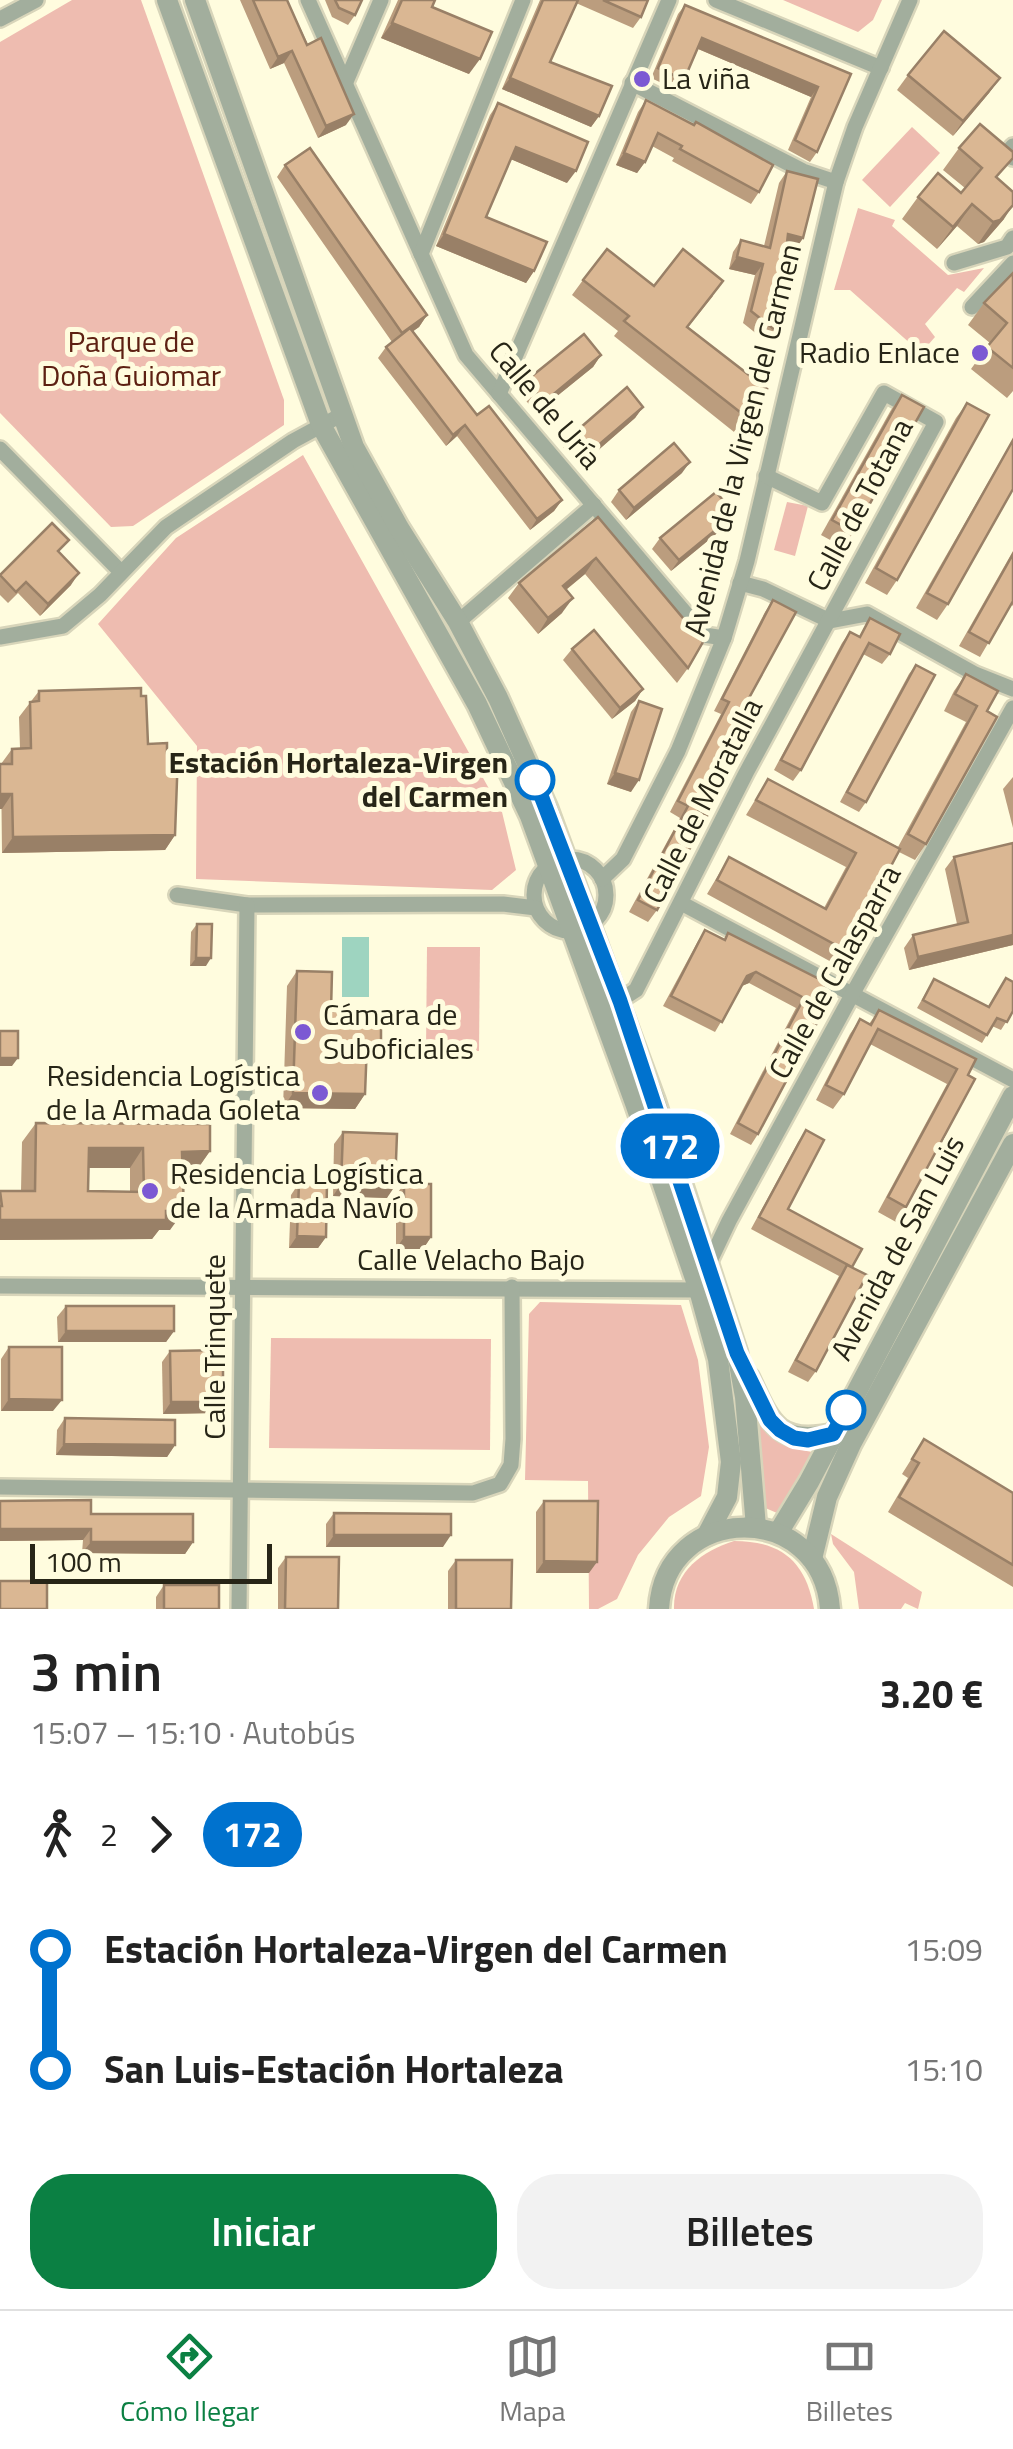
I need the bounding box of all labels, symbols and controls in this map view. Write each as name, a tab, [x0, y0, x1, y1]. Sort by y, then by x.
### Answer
place label: La viña	[662, 55, 750, 101]
marker: La viña	[631, 68, 653, 90]
street label: Avenida de la Virgen del Carmen	[671, 239, 813, 641]
park label: Parque de Doña Guiomar	[41, 318, 221, 398]
place label: Radio Enlace	[799, 329, 960, 375]
street label: Calle de Uría	[478, 330, 613, 479]
marker: Radio Enlace	[969, 342, 991, 364]
street label: Calle de Totana	[794, 410, 924, 599]
street label: Calle de Moratalla	[630, 690, 774, 911]
place label: Estación Hortaleza-Virgen del Carmen	[168, 739, 508, 819]
marker: Estación Hortaleza-Virgen del Carmen	[516, 761, 554, 799]
street label: Calle de Calasparra	[756, 856, 912, 1087]
place label: Cámara de Suboficiales	[323, 991, 474, 1071]
marker: Cámara de Suboficiales	[292, 1021, 314, 1043]
place label: Residencia Logística de la Armada Goleta	[46, 1052, 300, 1132]
marker: Residencia Logística de la Armada Goleta	[309, 1082, 331, 1104]
line badge: 172	[612, 1114, 728, 1178]
text: 172	[641, 1119, 699, 1173]
street label: Avenida de San Luis	[818, 1127, 976, 1368]
place label: Residencia Logística de la Armada Navío	[170, 1150, 424, 1230]
marker: Residencia Logística de la Armada Navío	[139, 1180, 161, 1202]
street label: Calle Velacho Bajo	[357, 1236, 585, 1282]
street label: Calle Trinquete	[191, 1254, 237, 1440]
unlabelled marker	[827, 1391, 865, 1429]
scale bar	[30, 1539, 272, 1584]
text: 100 m	[45, 1540, 122, 1583]
text: 3 min	[30, 1629, 162, 1712]
text: 3.20 €	[880, 1665, 983, 1723]
text: 15:07 – 15:10 · Autobús	[30, 1708, 355, 1756]
icon: walk	[30, 1807, 85, 1862]
icon: forward	[133, 1807, 188, 1862]
text: 172	[223, 1807, 282, 1861]
text: 2	[100, 1810, 118, 1858]
text: Estación Hortaleza-Virgen del Carmen	[104, 1920, 728, 1978]
text: 15:09	[904, 1925, 983, 1973]
text: San Luis-Estación Hortaleza	[104, 2040, 564, 2098]
text: 15:10	[904, 2045, 983, 2093]
button: Iniciar	[30, 2174, 497, 2289]
button: Billetes	[517, 2174, 983, 2289]
tab: Cómo llegar	[120, 2329, 259, 2432]
tab: Mapa	[499, 2329, 566, 2432]
tab: Billetes	[806, 2329, 893, 2432]

